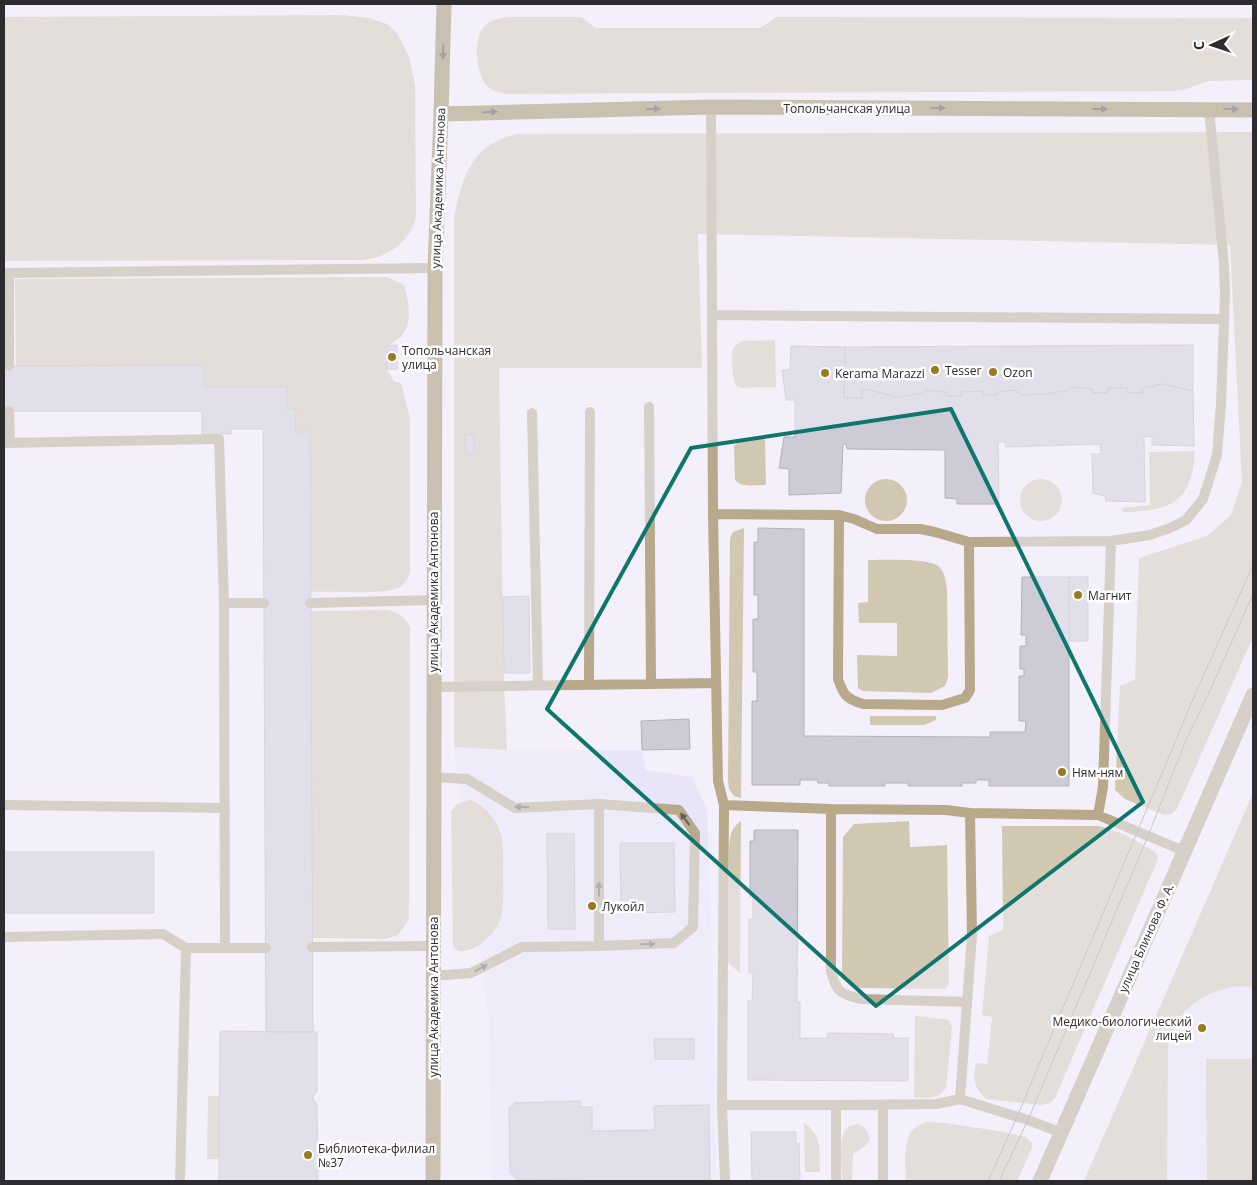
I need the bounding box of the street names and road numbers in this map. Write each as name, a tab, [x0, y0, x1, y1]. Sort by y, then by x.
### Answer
street label: Топольчанская улица	[783, 100, 911, 117]
street label: улица Академика Антонова	[427, 107, 449, 269]
street label: улица Академика Антонова	[425, 512, 442, 672]
street label: улица Блинова Ф. А.	[1114, 881, 1178, 995]
street label: улица Академика Антонова	[425, 917, 442, 1077]

